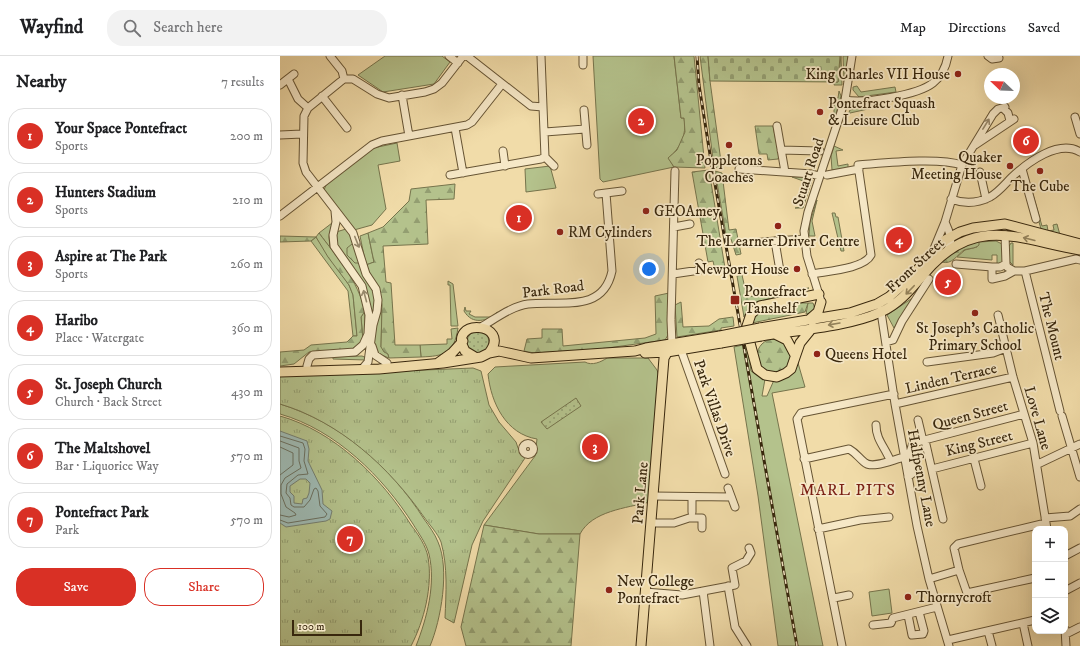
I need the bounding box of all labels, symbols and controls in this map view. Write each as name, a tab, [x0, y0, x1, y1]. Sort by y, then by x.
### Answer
search box	[107, 10, 387, 46]
text: Wayfind	[20, 16, 83, 39]
icon: search	[121, 17, 143, 39]
text: Search here	[153, 18, 223, 37]
text: Map	[900, 19, 926, 37]
text: Directions	[948, 19, 1006, 37]
text: Saved	[1028, 19, 1060, 37]
place label: King Charles VII House	[805, 65, 950, 84]
north arrow	[984, 68, 1020, 104]
marker: King Charles VII House	[953, 69, 963, 79]
text: Nearby	[16, 71, 66, 93]
text: 7 results	[221, 74, 264, 90]
place label: Pontefract Squash & Leisure Club	[828, 94, 936, 130]
pin: 2	[628, 106, 654, 136]
marker: Pontefract Squash & Leisure Club	[815, 107, 825, 117]
one-way arrow	[983, 118, 991, 130]
text: Your Space Pontefract	[55, 119, 187, 138]
pin: 6	[1013, 126, 1039, 156]
text: 1	[28, 128, 32, 144]
text: 200 m	[230, 128, 263, 144]
street label: Stuart Road	[788, 135, 829, 209]
text: Sports	[55, 138, 88, 154]
marker: Poppletons Coaches	[724, 140, 734, 150]
place label: Quaker Meeting House	[911, 148, 1002, 184]
place label: Poppletons Coaches	[696, 151, 762, 187]
marker: Quaker Meeting House	[1005, 161, 1015, 171]
marker: The Cube	[1035, 166, 1045, 176]
place label: The Cube	[1010, 177, 1070, 196]
text: Hunters Stadium	[55, 183, 156, 202]
text: 2	[27, 192, 33, 208]
text: 210 m	[232, 192, 263, 208]
text: Sports	[55, 202, 88, 218]
place label: GEOAmey	[654, 202, 721, 221]
pin: 1	[506, 203, 532, 233]
marker: GEOAmey	[641, 206, 651, 216]
marker: The Learner Driver Centre	[773, 221, 783, 231]
place label: RM Cylinders	[568, 223, 652, 242]
pin: 4	[886, 225, 912, 255]
marker: RM Cylinders	[555, 227, 565, 237]
place label: The Learner Driver Centre	[696, 232, 860, 251]
street label: Front Street	[882, 234, 949, 297]
one-way arrow	[1023, 235, 1036, 242]
one-way arrow	[354, 236, 362, 248]
text: Aspire at The Park	[55, 247, 167, 266]
text: 3	[28, 256, 32, 272]
text: 260 m	[230, 256, 263, 272]
your location	[639, 259, 659, 279]
place label: Newport House	[695, 260, 789, 279]
marker: Newport House	[792, 264, 802, 274]
text: Sports	[55, 266, 88, 282]
pin: 5	[935, 267, 961, 297]
street label: Park Road	[521, 276, 586, 303]
place label: Pontefract Tanshelf	[744, 282, 807, 318]
one-way arrow	[905, 285, 915, 295]
one-way arrow	[360, 290, 368, 303]
street label: The Mount	[1034, 290, 1069, 362]
marker: Pontefract Tanshelf	[729, 294, 741, 306]
marker: St Joseph's Catholic Primary School	[970, 308, 980, 318]
text: Haribo	[55, 311, 98, 330]
place label: St Joseph's Catholic Primary School	[916, 319, 1035, 355]
text: 4	[26, 320, 34, 336]
text: 360 m	[232, 320, 263, 336]
one-way arrow	[828, 320, 841, 328]
text: Place · Watergate	[55, 330, 144, 346]
place label: Queens Hotel	[825, 345, 908, 364]
marker: Queens Hotel	[812, 349, 822, 359]
street label: Park Villas Drive	[689, 357, 740, 459]
street label: Linden Terrace	[903, 359, 999, 398]
text: St. Joseph Church	[55, 375, 162, 394]
text: 5	[27, 384, 33, 400]
text: 430 m	[231, 384, 263, 400]
street label: Love Lane	[1019, 384, 1056, 452]
text: Church · Back Street	[55, 394, 162, 410]
street label: Queen Street	[930, 396, 1010, 435]
street label: King Street	[944, 426, 1015, 461]
street label: Halfpenny Lane	[903, 428, 940, 529]
pin: 3	[582, 432, 608, 462]
text: The Maltshovel	[55, 439, 150, 458]
text: 6	[27, 448, 33, 464]
text: 570 m	[230, 448, 263, 464]
text: Bar · Liquorice Way	[55, 458, 159, 474]
street label: Park Lane	[628, 461, 653, 525]
district label: MARL PITS	[800, 480, 896, 500]
text: Pontefract Park	[55, 503, 149, 522]
text: 7	[27, 512, 33, 528]
text: 570 m	[230, 512, 263, 528]
text: Park	[55, 522, 79, 538]
pin: 7	[337, 524, 363, 554]
map controls	[1032, 526, 1068, 634]
button: +	[1032, 526, 1068, 562]
button: −	[1032, 562, 1068, 598]
button: Save	[16, 568, 136, 606]
button: Share	[144, 568, 264, 606]
place label: New College Pontefract	[617, 572, 694, 608]
marker: New College Pontefract	[604, 585, 614, 595]
place label: Thornycroft	[916, 588, 992, 607]
marker: Thornycroft	[903, 592, 913, 602]
button: layers	[1032, 598, 1068, 634]
scale bar	[292, 618, 362, 637]
text: 100 m	[298, 620, 324, 634]

